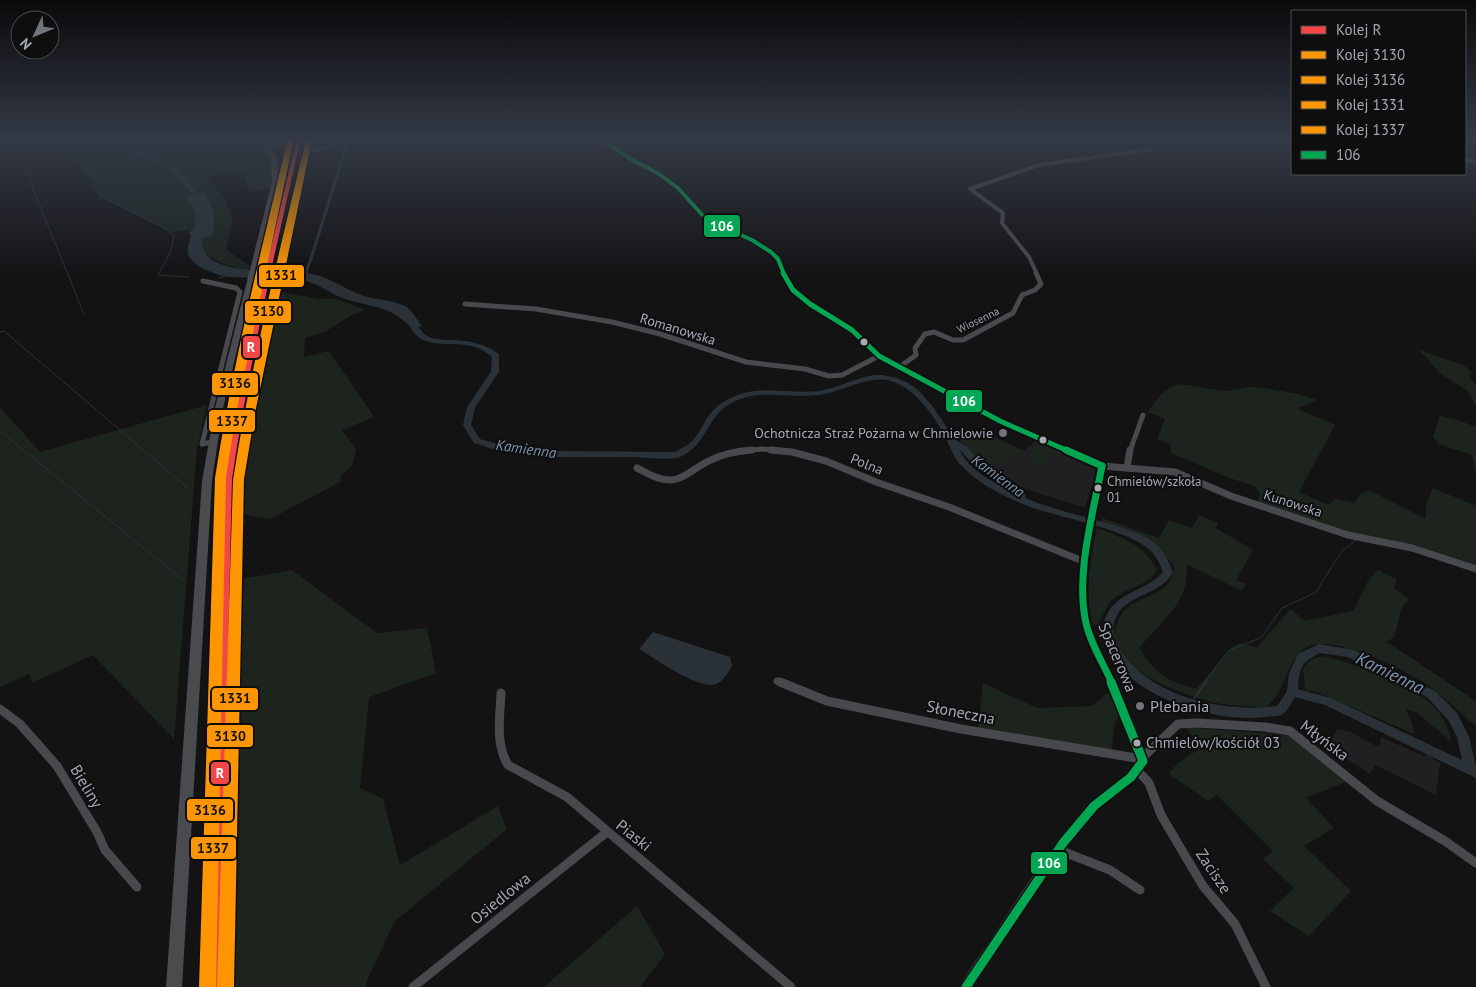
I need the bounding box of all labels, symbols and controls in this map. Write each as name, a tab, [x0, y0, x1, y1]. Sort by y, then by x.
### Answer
north arrow	[10, 10, 60, 60]
legend	[1291, 10, 1466, 175]
text: Kolej R	[1336, 20, 1381, 39]
text: N	[16, 34, 35, 54]
text: Kolej 3130	[1336, 45, 1405, 64]
text: Kolej 3136	[1336, 70, 1405, 89]
text: Kolej 1331	[1336, 95, 1405, 114]
text: Kolej 1337	[1336, 120, 1405, 139]
text: 106	[1336, 145, 1361, 164]
line badge: 106	[703, 214, 741, 238]
text: 106	[710, 217, 734, 235]
line badge: 1331	[258, 264, 305, 288]
text: 1331	[265, 266, 297, 284]
line badge: 3130	[244, 300, 292, 324]
text: 3130	[252, 302, 284, 320]
street label: Wiosenna	[954, 304, 1002, 336]
street label: Romanowska	[638, 309, 718, 349]
line badge: R	[242, 335, 261, 359]
unlabelled marker	[859, 337, 869, 347]
text: R	[247, 338, 256, 356]
line badge: 3136	[211, 372, 259, 396]
text: 3136	[219, 374, 251, 392]
line badge: 106	[945, 389, 983, 413]
text: 106	[952, 392, 976, 410]
line badge: 1337	[208, 409, 256, 433]
text: 1337	[216, 412, 248, 430]
place label: Ochotnicza Straż Pożarna w Chmielowie	[754, 424, 993, 442]
marker: Ochotnicza Straż Pożarna w Chmielowie	[997, 427, 1009, 439]
water label: Kamienna	[495, 435, 558, 462]
unlabelled marker	[1038, 435, 1048, 445]
street label: Polna	[848, 449, 886, 479]
water label: Kamienna	[968, 450, 1029, 502]
place label: Chmielów/szkoła 01	[1107, 473, 1202, 506]
marker: Chmielów/szkoła 01	[1093, 483, 1103, 493]
street label: Kunowska	[1261, 485, 1325, 521]
street label: Spacerowa	[1094, 619, 1142, 695]
water label: Kamienna	[1352, 646, 1428, 699]
line badge: 1331	[211, 687, 259, 711]
text: 1331	[219, 689, 251, 707]
street label: Słoneczna	[925, 696, 997, 728]
place label: Plebania	[1150, 696, 1209, 716]
marker: Plebania	[1134, 700, 1146, 712]
street label: Młyńska	[1297, 715, 1353, 765]
line badge: 3130	[206, 724, 254, 748]
text: 3130	[214, 727, 246, 745]
place label: Chmielów/kościół 03	[1146, 733, 1280, 752]
marker: Chmielów/kościół 03	[1132, 738, 1142, 748]
street label: Bieliny	[66, 761, 108, 812]
line badge: R	[210, 761, 230, 785]
text: R	[216, 764, 225, 782]
line badge: 3136	[186, 798, 234, 822]
text: 3136	[194, 801, 226, 819]
street label: Piaski	[612, 815, 656, 855]
line badge: 1337	[190, 836, 237, 860]
text: 1337	[197, 839, 229, 857]
street label: Zacisze	[1192, 845, 1236, 897]
line badge: 106	[1030, 851, 1068, 875]
text: 106	[1037, 854, 1061, 872]
street label: Osiedlowa	[466, 868, 534, 928]

